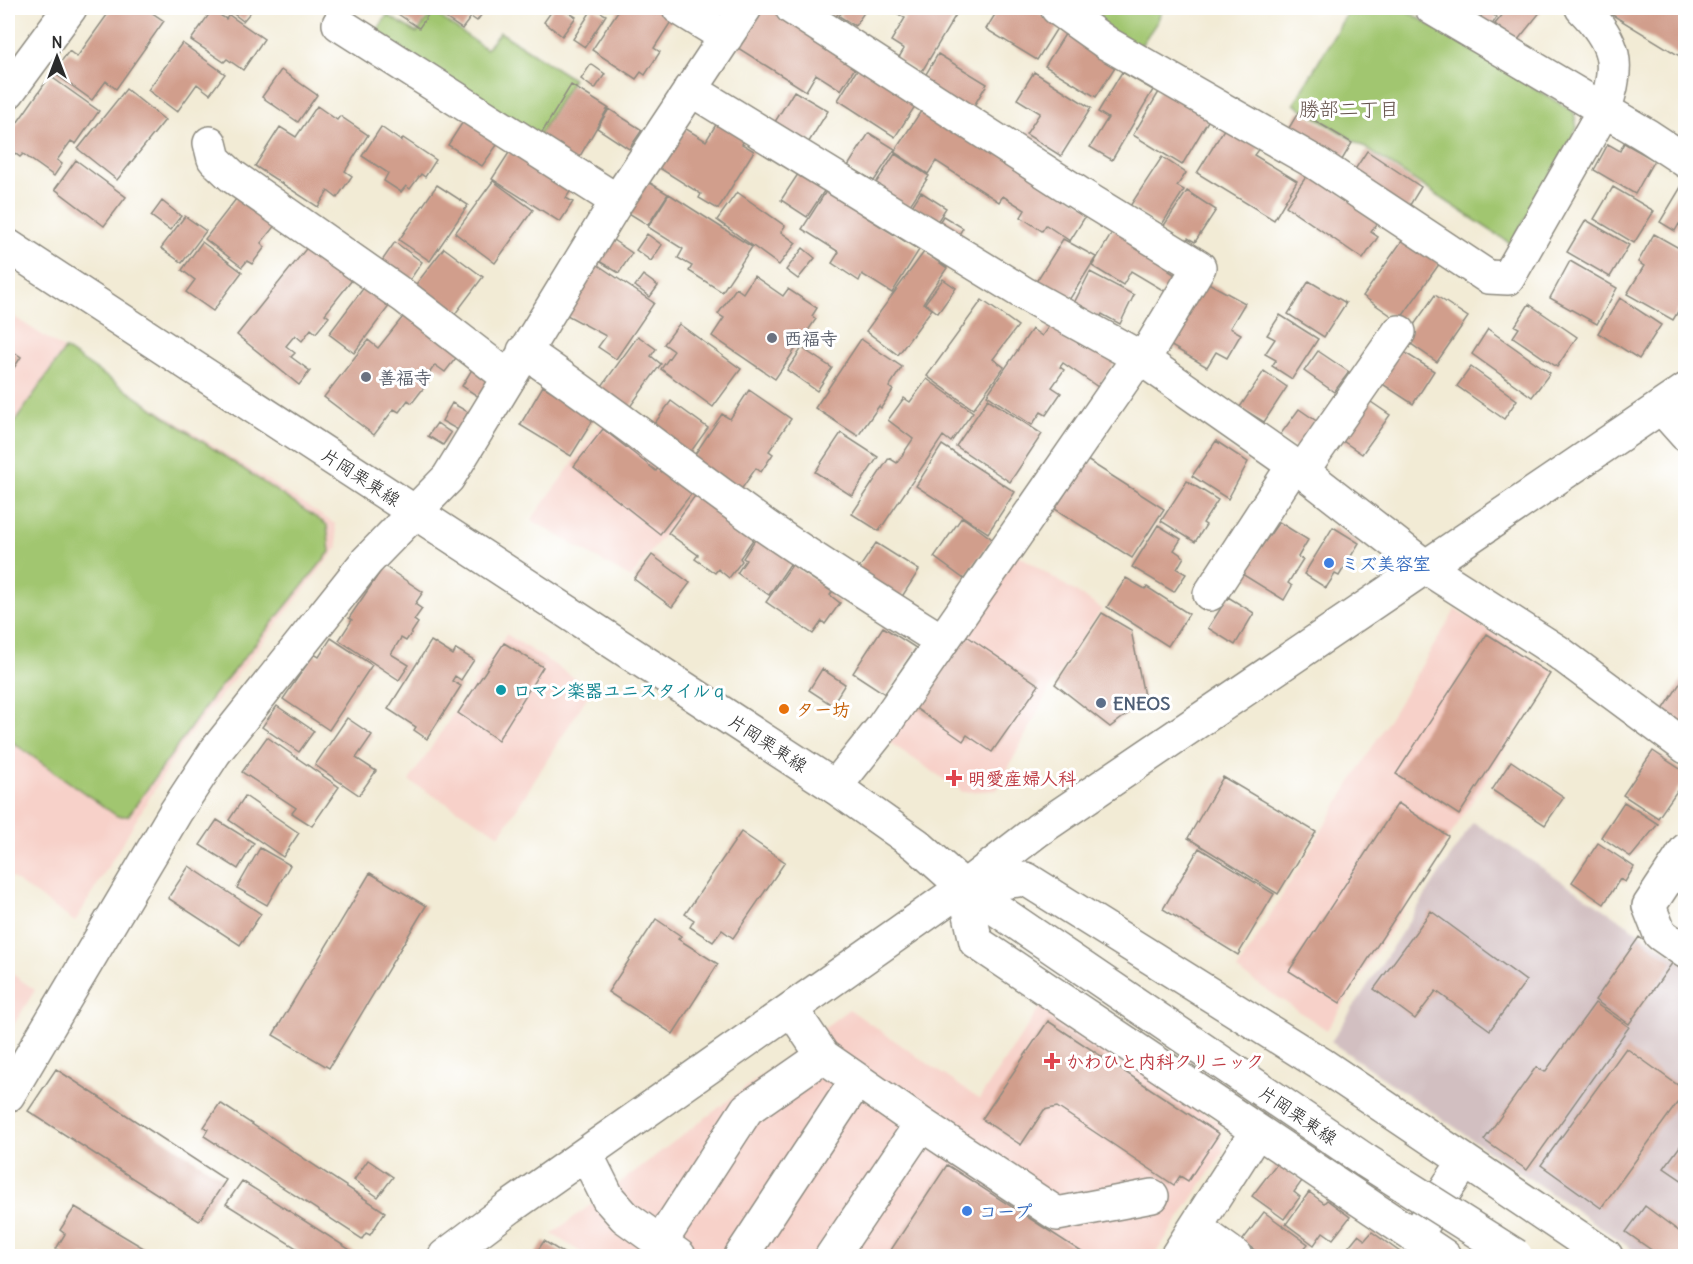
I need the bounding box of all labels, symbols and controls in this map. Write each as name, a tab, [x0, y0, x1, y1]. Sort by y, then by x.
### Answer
north arrow	[27, 27, 87, 87]
text: N	[51, 32, 63, 52]
district label: 勝部二丁目	[1299, 96, 1399, 121]
place label: 西福寺	[784, 327, 838, 350]
marker: 西福寺	[765, 331, 779, 345]
place label: 善福寺	[378, 366, 432, 389]
marker: 善福寺	[359, 370, 373, 384]
street label: 片岡栗東線	[317, 443, 405, 511]
place label: ミズ美容室	[1341, 552, 1431, 575]
marker: ミズ美容室	[1322, 556, 1336, 570]
place label: ロマン楽器ユニスタイルｑ	[513, 679, 728, 702]
marker: ロマン楽器ユニスタイルｑ	[494, 683, 508, 697]
place label: ENEOS	[1113, 692, 1170, 715]
marker: ENEOS	[1094, 696, 1108, 710]
place label: ター坊	[796, 698, 850, 721]
marker: ター坊	[777, 702, 791, 716]
street label: 片岡栗東線	[724, 709, 812, 777]
place label: 明愛産婦人科	[968, 767, 1076, 790]
marker: 明愛産婦人科	[945, 769, 963, 787]
place label: かわひと内科クリニック	[1066, 1050, 1264, 1073]
marker: かわひと内科クリニック	[1043, 1052, 1061, 1070]
street label: 片岡栗東線	[1254, 1080, 1342, 1150]
place label: コープ	[979, 1200, 1032, 1223]
marker: コープ	[960, 1204, 974, 1218]

